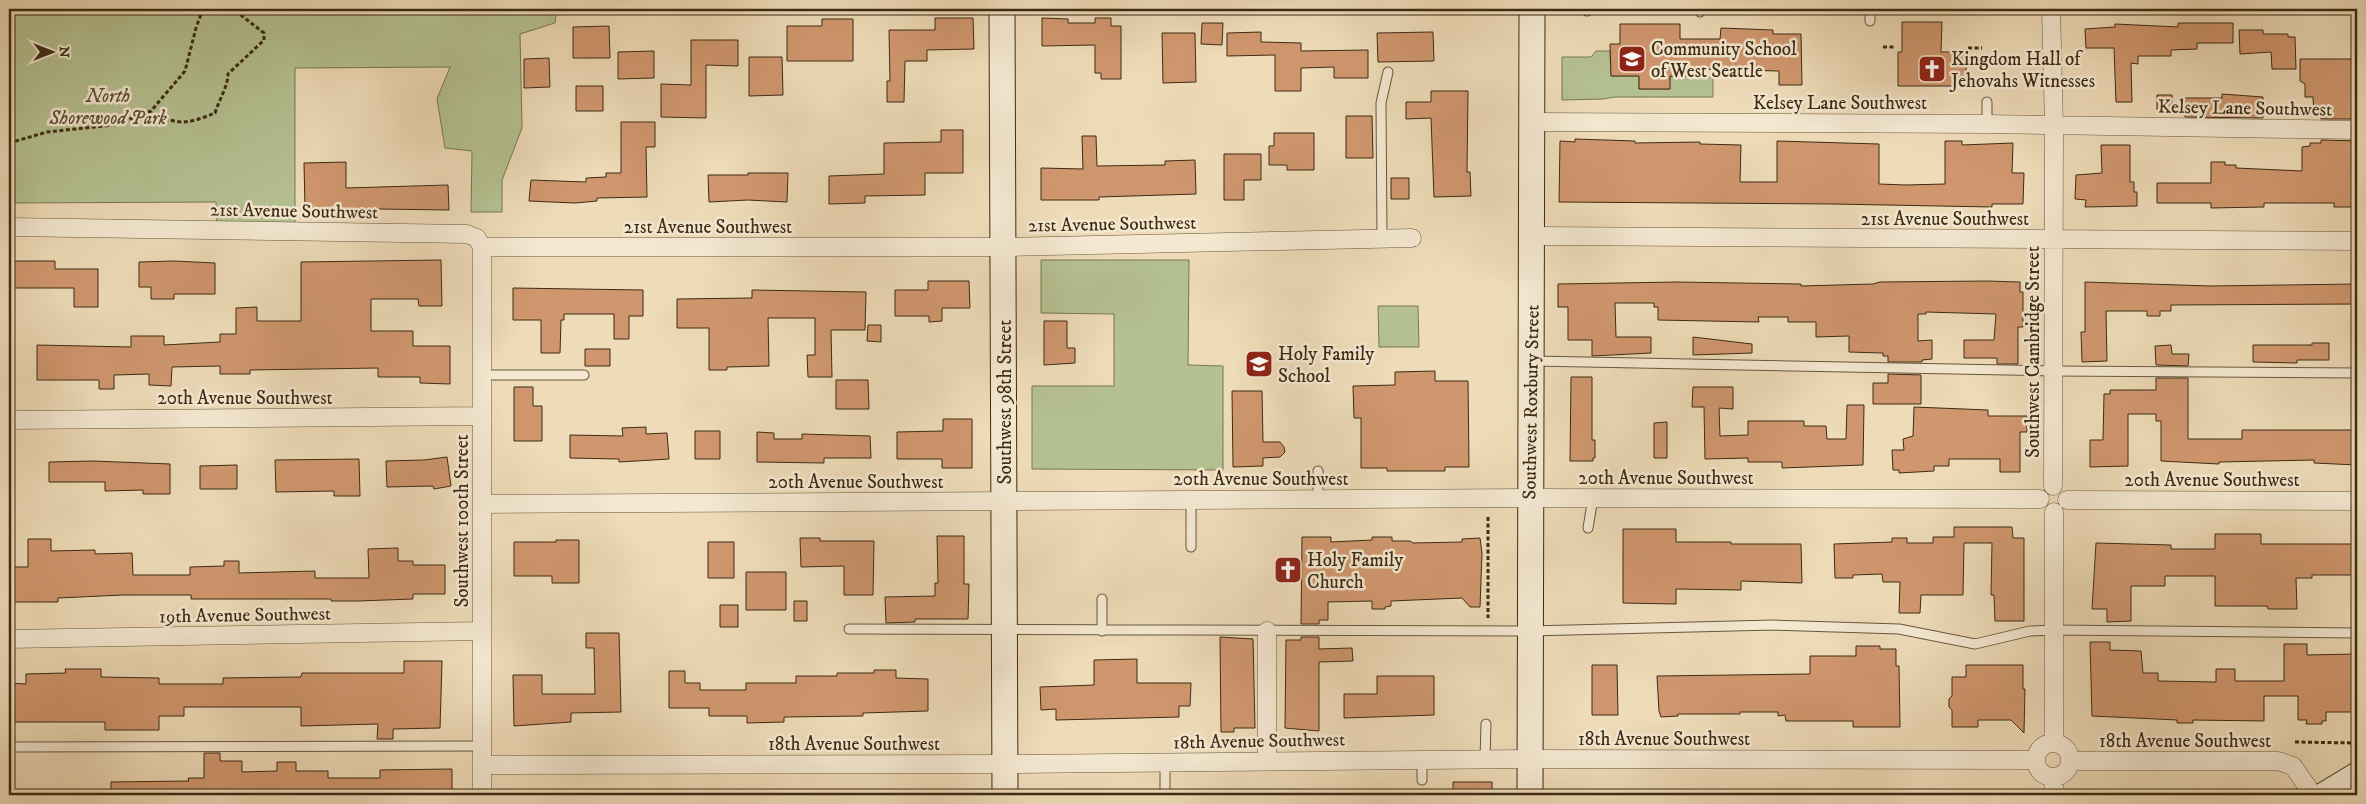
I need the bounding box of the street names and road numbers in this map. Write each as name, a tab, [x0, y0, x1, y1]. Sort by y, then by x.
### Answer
street label: Kelsey Lane Southwest	[1753, 92, 1927, 115]
street label: Kelsey Lane Southwest	[2158, 95, 2332, 122]
street label: 21st Avenue Southwest	[210, 199, 378, 224]
street label: 21st Avenue Southwest	[1861, 208, 2029, 231]
street label: 21st Avenue Southwest	[1028, 212, 1196, 237]
street label: 21st Avenue Southwest	[624, 216, 792, 239]
street label: Southwest Cambridge Street	[2022, 246, 2045, 458]
street label: Southwest Roxbury Street	[1518, 304, 1545, 500]
street label: Southwest 98th Street	[994, 320, 1017, 484]
street label: 20th Avenue Southwest	[157, 387, 333, 410]
street label: Southwest 100th Street	[451, 434, 474, 608]
street label: 20th Avenue Southwest	[1578, 467, 1754, 490]
street label: 20th Avenue Southwest	[1173, 468, 1349, 491]
street label: 20th Avenue Southwest	[2124, 469, 2300, 492]
street label: 20th Avenue Southwest	[768, 471, 944, 494]
street label: 19th Avenue Southwest	[159, 602, 331, 629]
street label: 18th Avenue Southwest	[1173, 728, 1345, 755]
street label: 18th Avenue Southwest	[1578, 728, 1750, 751]
street label: 18th Avenue Southwest	[2099, 730, 2271, 753]
street label: 18th Avenue Southwest	[768, 733, 940, 756]

